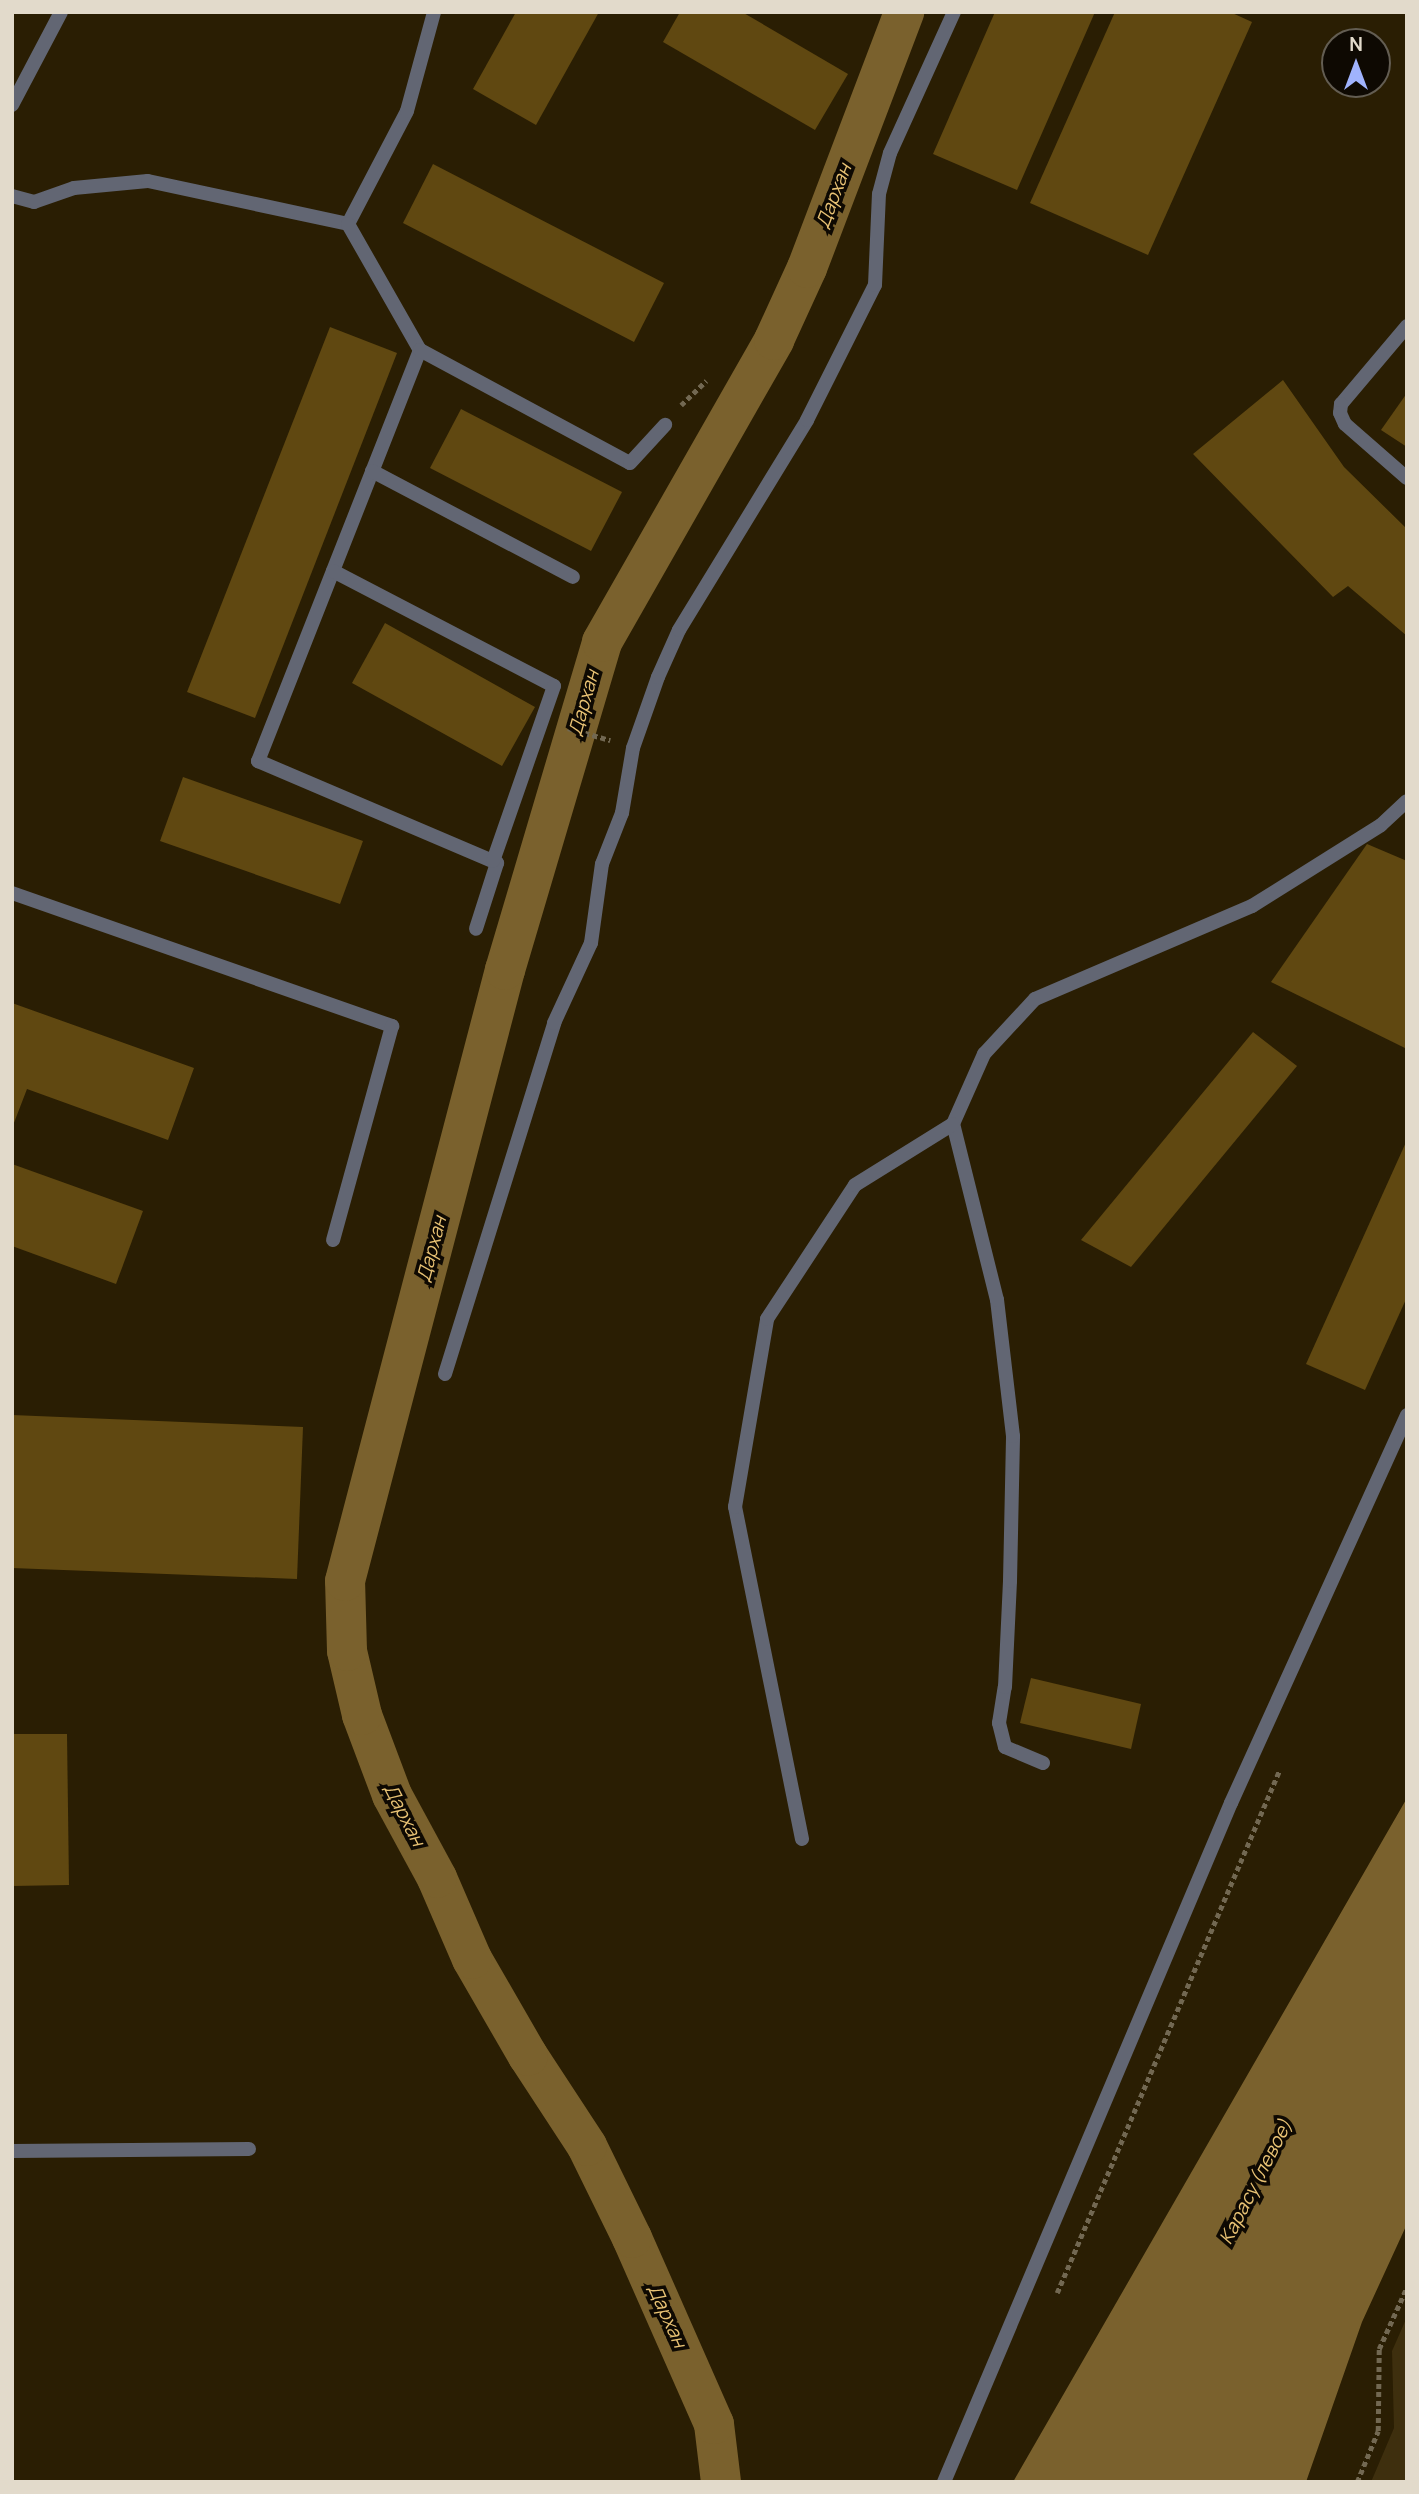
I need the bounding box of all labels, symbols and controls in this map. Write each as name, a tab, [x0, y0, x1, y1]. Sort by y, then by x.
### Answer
north arrow	[1321, 28, 1391, 98]
text: N	[1349, 31, 1363, 57]
water label: Дархан	[811, 161, 857, 231]
water label: Дархан	[564, 668, 604, 738]
water label: Дархан	[412, 1214, 452, 1284]
water label: Дархан	[379, 1780, 429, 1850]
water label: Карасу (левое)	[1215, 2116, 1297, 2248]
water label: Дархан	[643, 2281, 691, 2351]

